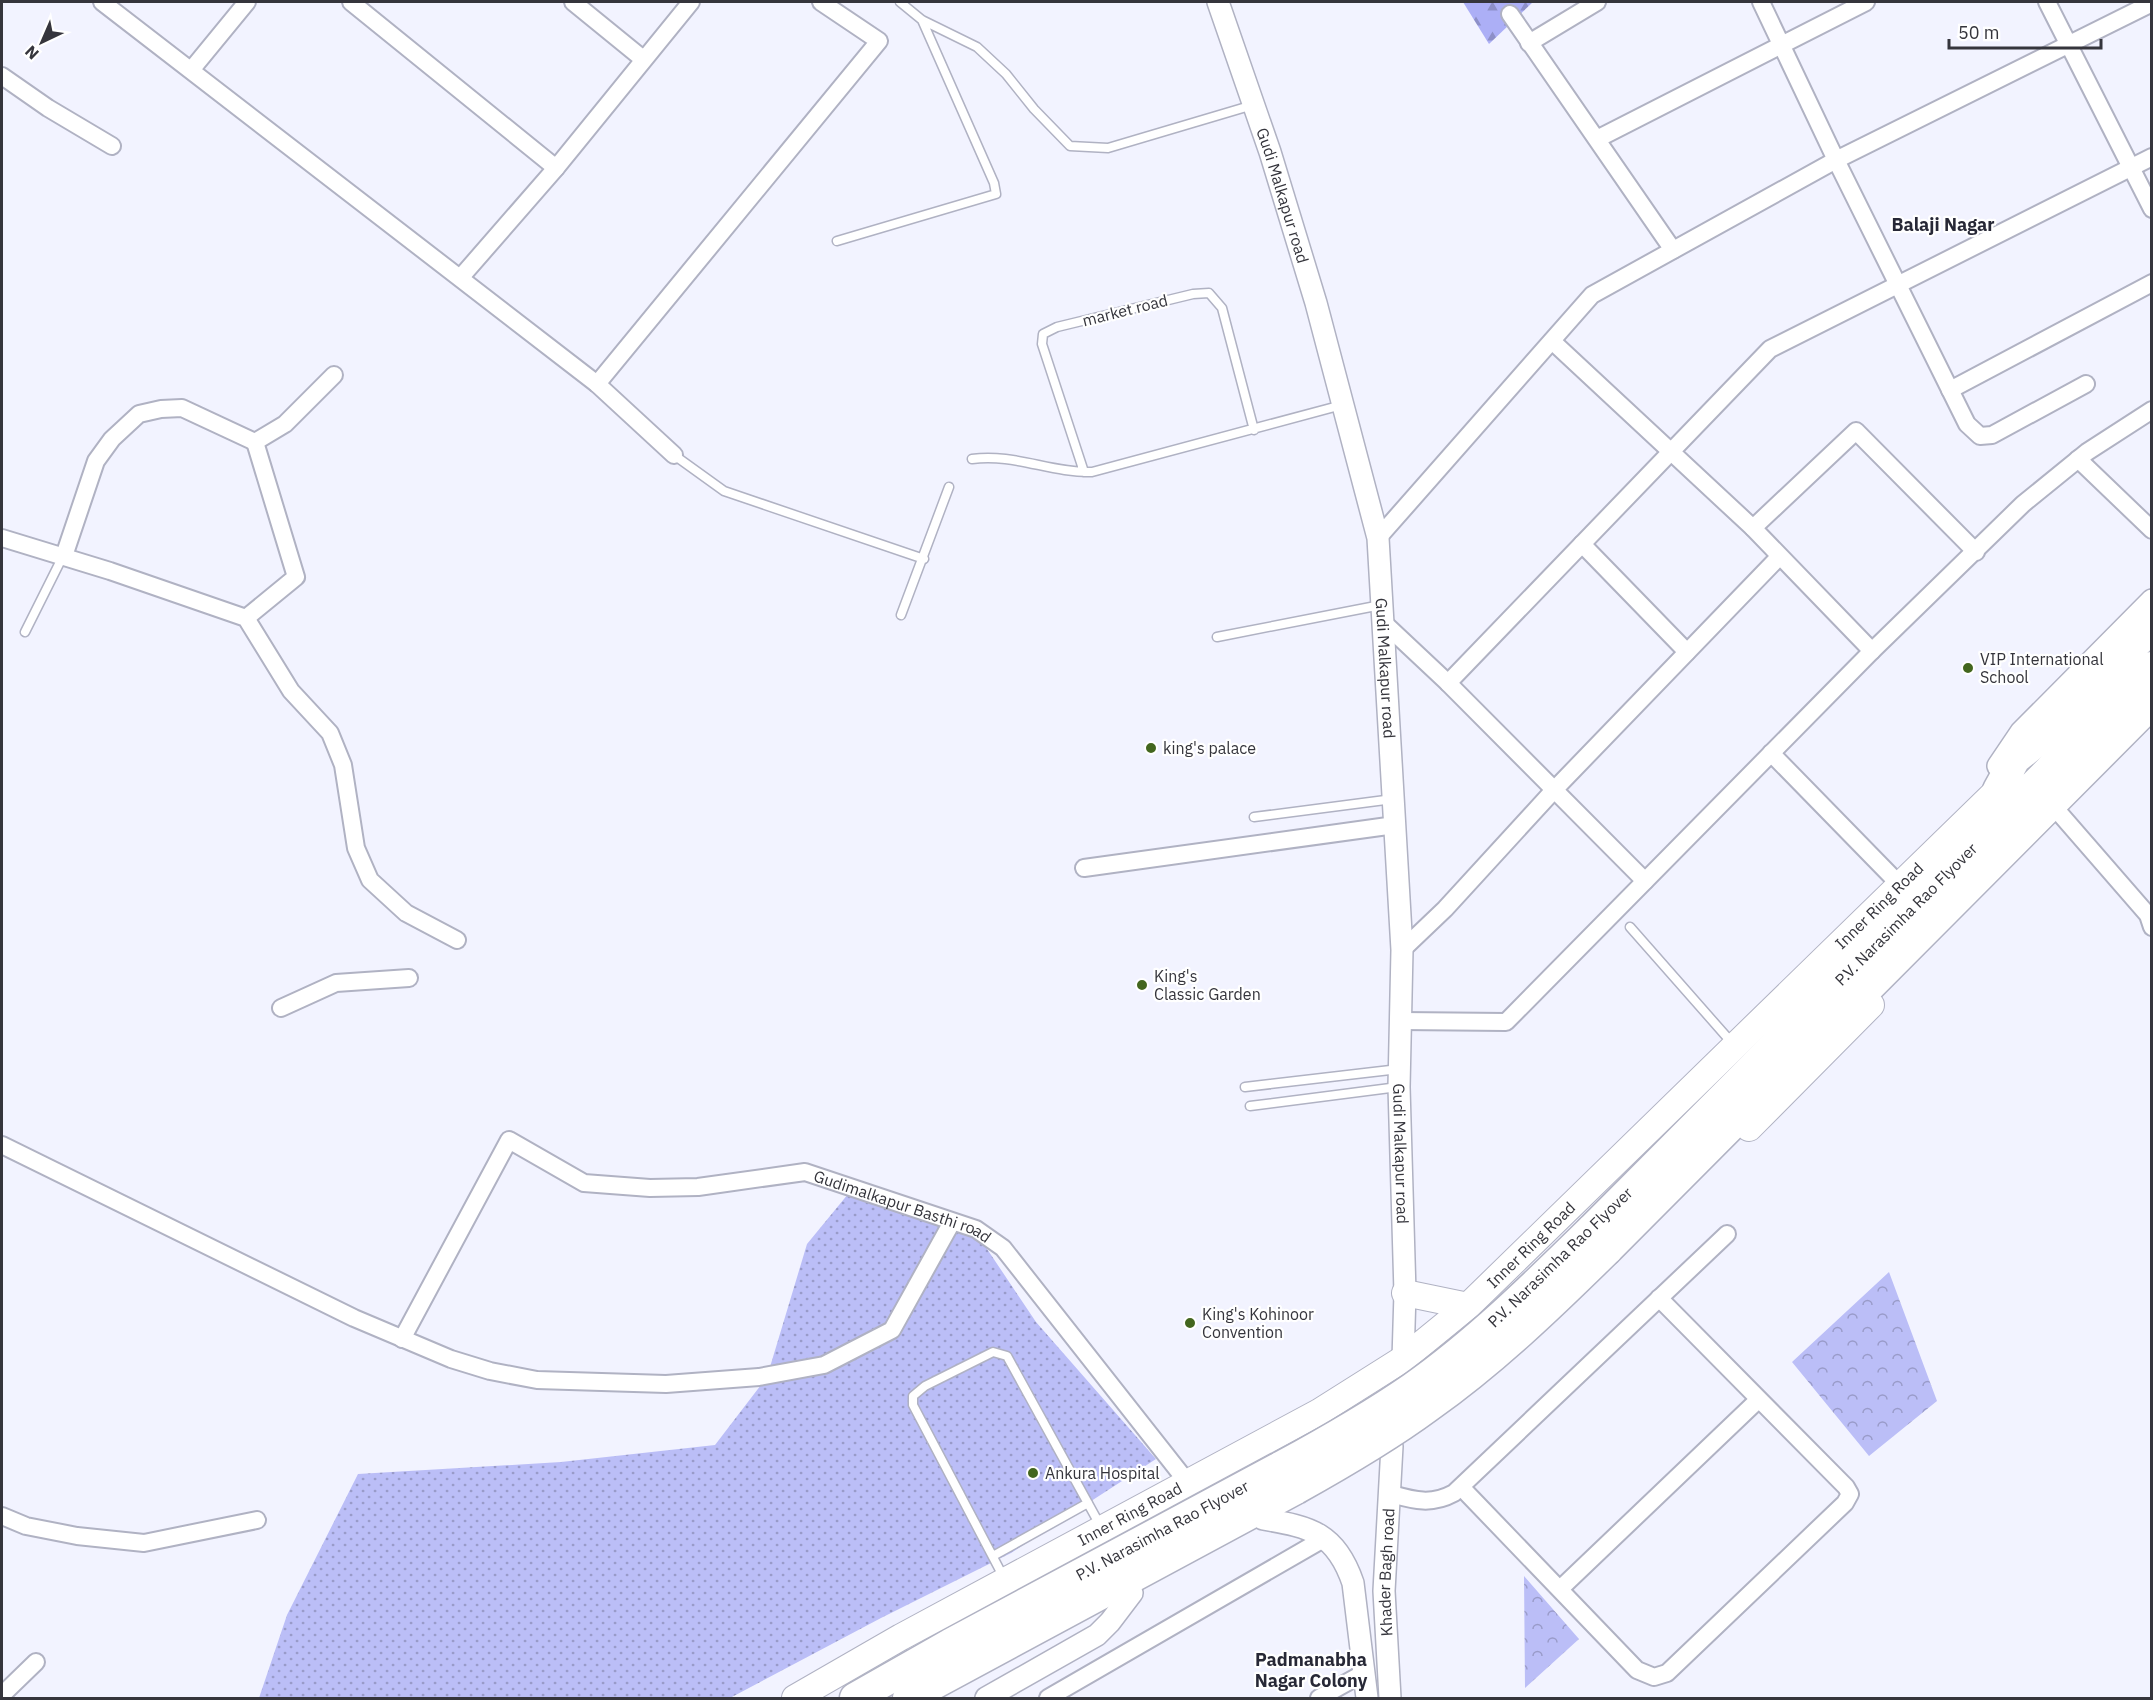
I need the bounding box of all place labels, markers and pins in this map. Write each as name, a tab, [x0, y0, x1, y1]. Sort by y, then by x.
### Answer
place label: VIP International School	[1980, 649, 2104, 687]
marker: VIP International School	[1961, 661, 1975, 675]
place label: king's palace	[1163, 738, 1256, 758]
marker: king's palace	[1144, 741, 1158, 755]
place label: King's Classic Garden	[1154, 966, 1261, 1004]
marker: King's Classic Garden	[1135, 978, 1149, 992]
place label: King's Kohinoor Convention	[1202, 1304, 1314, 1342]
marker: King's Kohinoor Convention	[1183, 1316, 1197, 1330]
place label: Ankura Hospital	[1045, 1463, 1160, 1483]
marker: Ankura Hospital	[1026, 1466, 1040, 1480]

